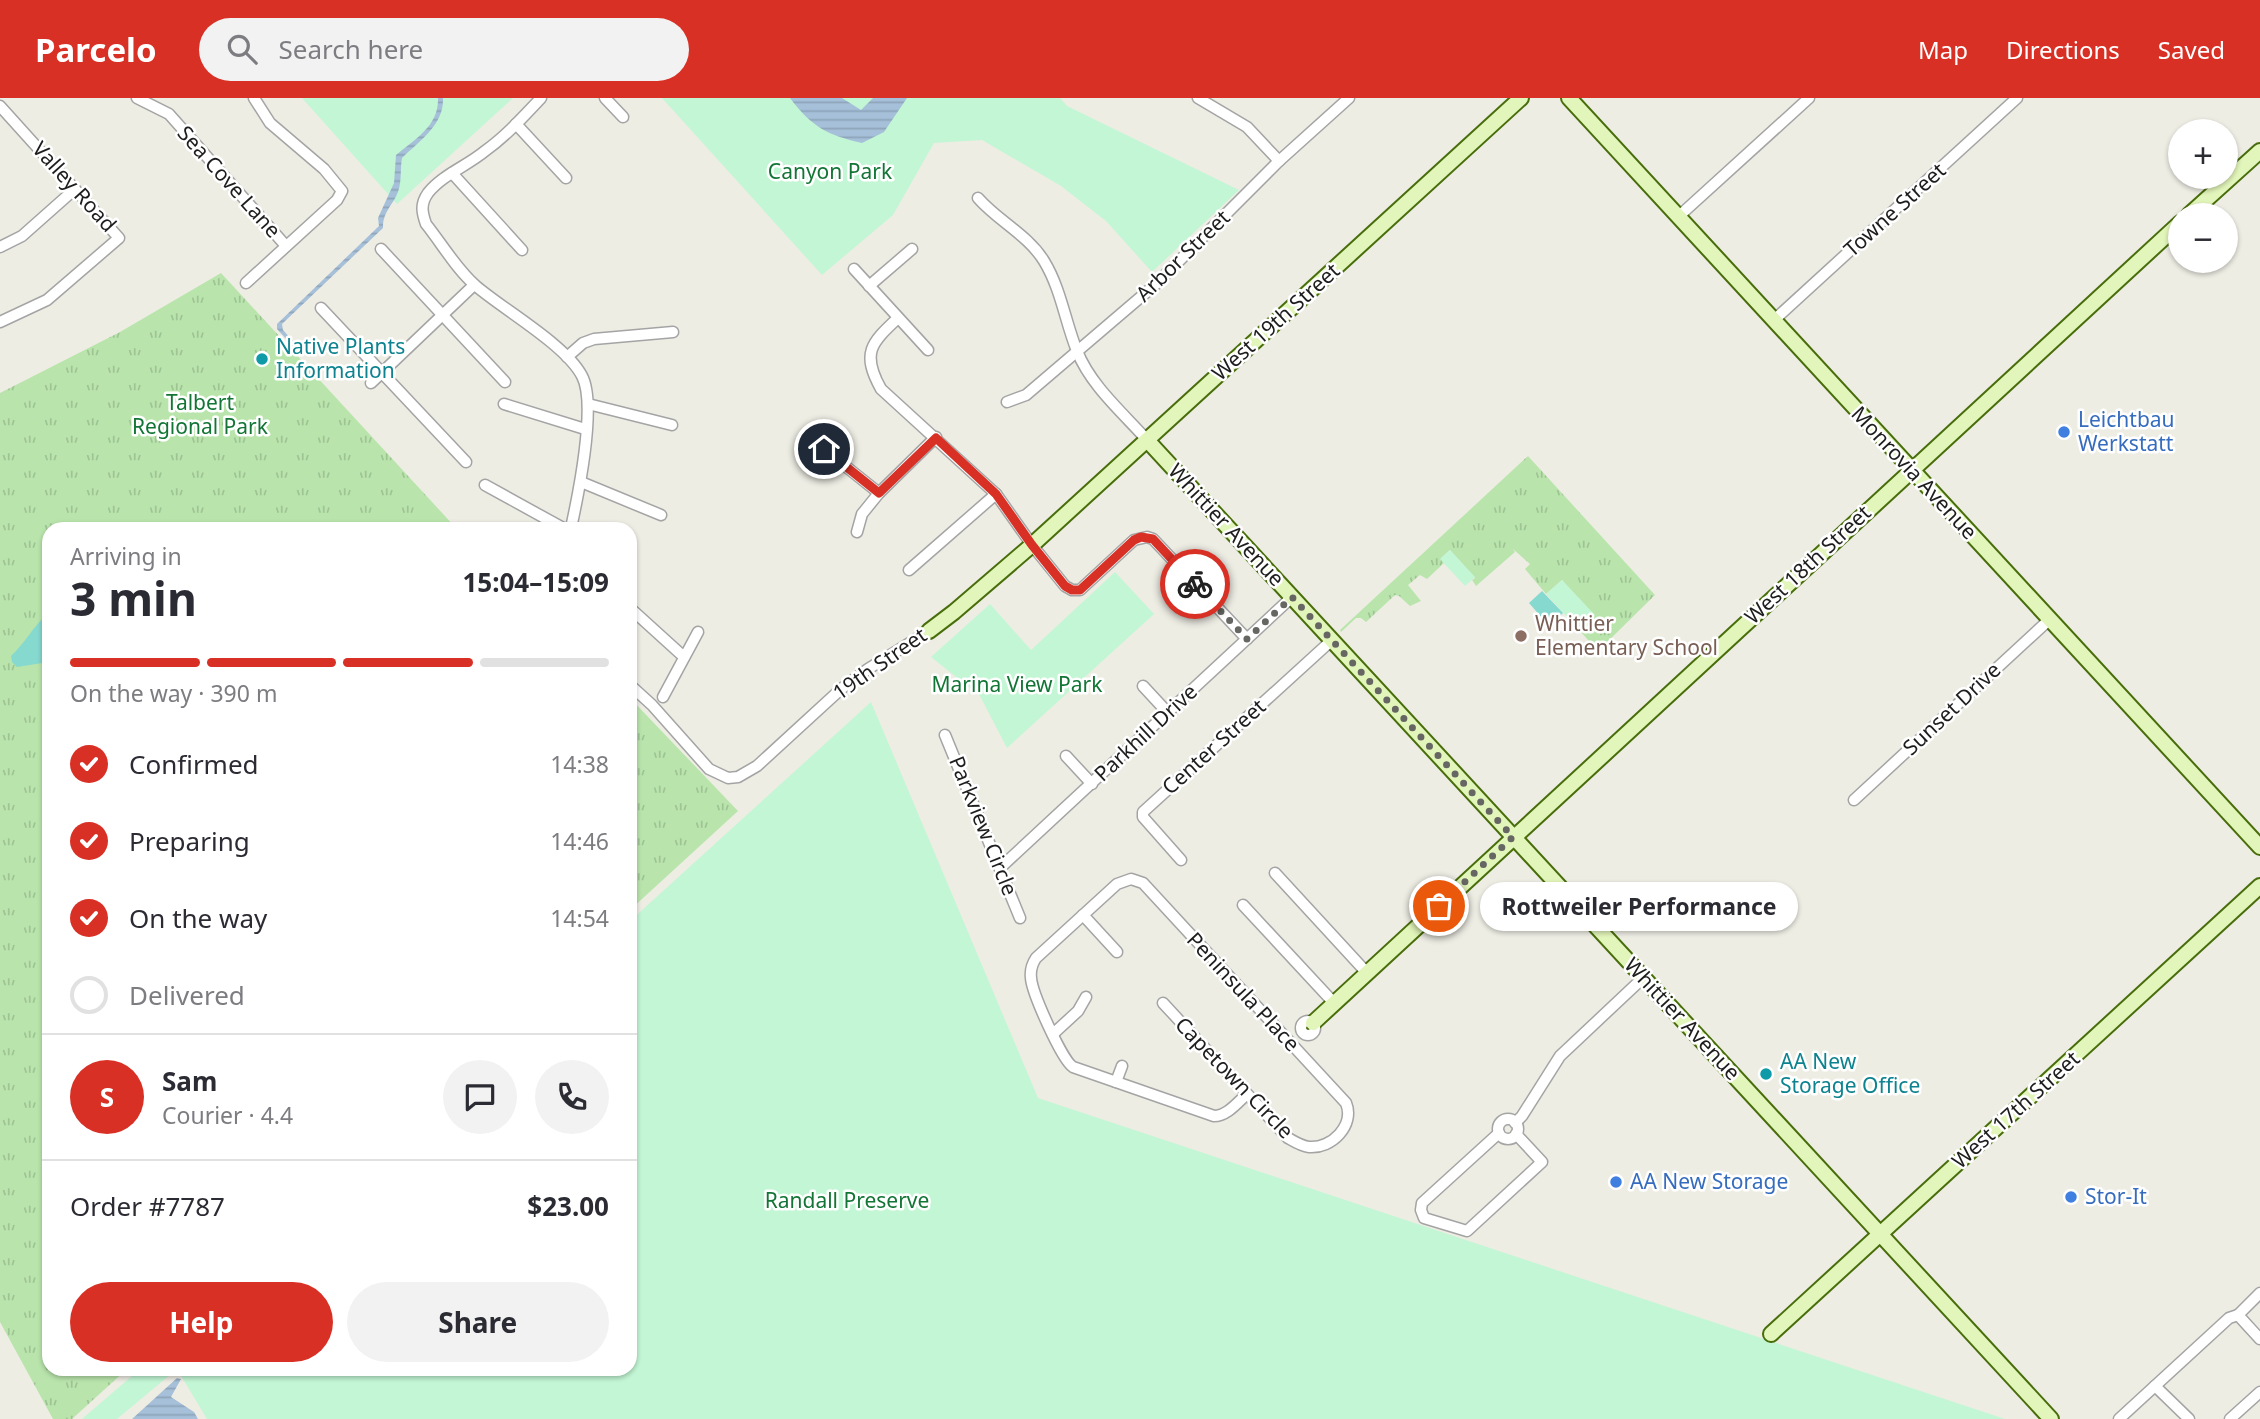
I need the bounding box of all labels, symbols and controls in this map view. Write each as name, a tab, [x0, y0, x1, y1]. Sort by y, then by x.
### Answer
search box	[199, 18, 689, 81]
text: Parcelo	[35, 27, 157, 72]
icon: search	[223, 30, 261, 68]
text: Search here	[279, 31, 423, 67]
text: Map	[1918, 33, 1968, 66]
text: Directions	[2006, 33, 2120, 66]
text: Saved	[2158, 33, 2225, 66]
street label: Sea Cove Lane	[172, 119, 288, 243]
map controls	[2168, 119, 2238, 273]
button: +	[2168, 119, 2238, 189]
street label: Valley Road	[27, 135, 123, 238]
street label: Towne Street	[1837, 156, 1952, 262]
park label: Canyon Park	[768, 157, 893, 185]
street label: Arbor Street	[1129, 203, 1236, 307]
button: −	[2168, 203, 2238, 273]
street label: West 19th Street	[1205, 256, 1345, 386]
place label: Native Plants Information	[276, 332, 405, 384]
marker: Native Plants Information	[254, 351, 270, 367]
park label: Talbert Regional Park	[132, 388, 269, 440]
street label: Monrovia Avenue	[1846, 400, 1984, 545]
place label: Leichtbau Werkstatt	[2078, 405, 2175, 457]
pin	[794, 419, 854, 479]
marker: Leichtbau Werkstatt	[2056, 424, 2072, 440]
icon: home	[805, 430, 843, 468]
street label: Whittier Avenue	[1163, 457, 1291, 592]
street label: West 18th Street	[1738, 498, 1877, 630]
text: Arriving in	[70, 540, 182, 572]
courier	[1160, 549, 1230, 619]
text: 15:04–15:09	[462, 564, 609, 600]
icon: bike	[1176, 565, 1214, 603]
text: 3 min	[70, 567, 197, 629]
place label: Whittier Elementary School	[1535, 609, 1718, 661]
street label: 19th Street	[827, 620, 932, 706]
marker: Whittier Elementary School	[1513, 628, 1529, 644]
street label: Sunset Drive	[1896, 656, 2006, 761]
park label: Marina View Park	[932, 670, 1103, 698]
text: On the way · 390 m	[70, 677, 277, 709]
street label: Parkhill Drive	[1088, 677, 1203, 787]
street label: Center Street	[1156, 692, 1271, 800]
icon: check	[70, 745, 108, 783]
text: Confirmed	[129, 746, 259, 782]
text: 14:38	[550, 748, 609, 780]
street label: Parkview Circle	[943, 752, 1025, 900]
icon: check	[70, 822, 108, 860]
text: Preparing	[129, 823, 250, 859]
text: 14:46	[550, 825, 609, 857]
pin	[1409, 876, 1469, 936]
callout: Rottweiler Performance	[1481, 882, 1800, 930]
icon: bag	[1420, 887, 1458, 925]
text: Rottweiler Performance	[1501, 890, 1777, 922]
icon: check	[70, 899, 108, 937]
text: On the way	[129, 900, 267, 936]
text: 14:54	[550, 902, 609, 934]
street label: Peninsula Place	[1181, 926, 1306, 1057]
street label: Whittier Avenue	[1619, 951, 1747, 1086]
text: Delivered	[129, 977, 245, 1013]
street label: Capetown Circle	[1169, 1010, 1300, 1144]
street label: West 17th Street	[1945, 1044, 2085, 1174]
place label: AA New Storage Office	[1780, 1047, 1920, 1099]
button: chat	[443, 1060, 517, 1134]
button: phone	[535, 1060, 609, 1134]
text: Sam	[162, 1063, 217, 1099]
marker: AA New Storage Office	[1758, 1066, 1774, 1082]
text: S	[100, 1079, 114, 1115]
text: Courier · 4.4	[162, 1099, 293, 1131]
place label: AA New Storage	[1630, 1167, 1788, 1195]
marker: AA New Storage	[1608, 1174, 1624, 1190]
place label: Stor-It	[2085, 1182, 2147, 1210]
park label: Randall Preserve	[765, 1186, 929, 1214]
text: Order #7787	[70, 1188, 225, 1224]
text: $23.00	[527, 1188, 609, 1224]
marker: Stor-It	[2063, 1189, 2079, 1205]
button: Help	[70, 1282, 333, 1362]
button: Share	[347, 1282, 609, 1362]

